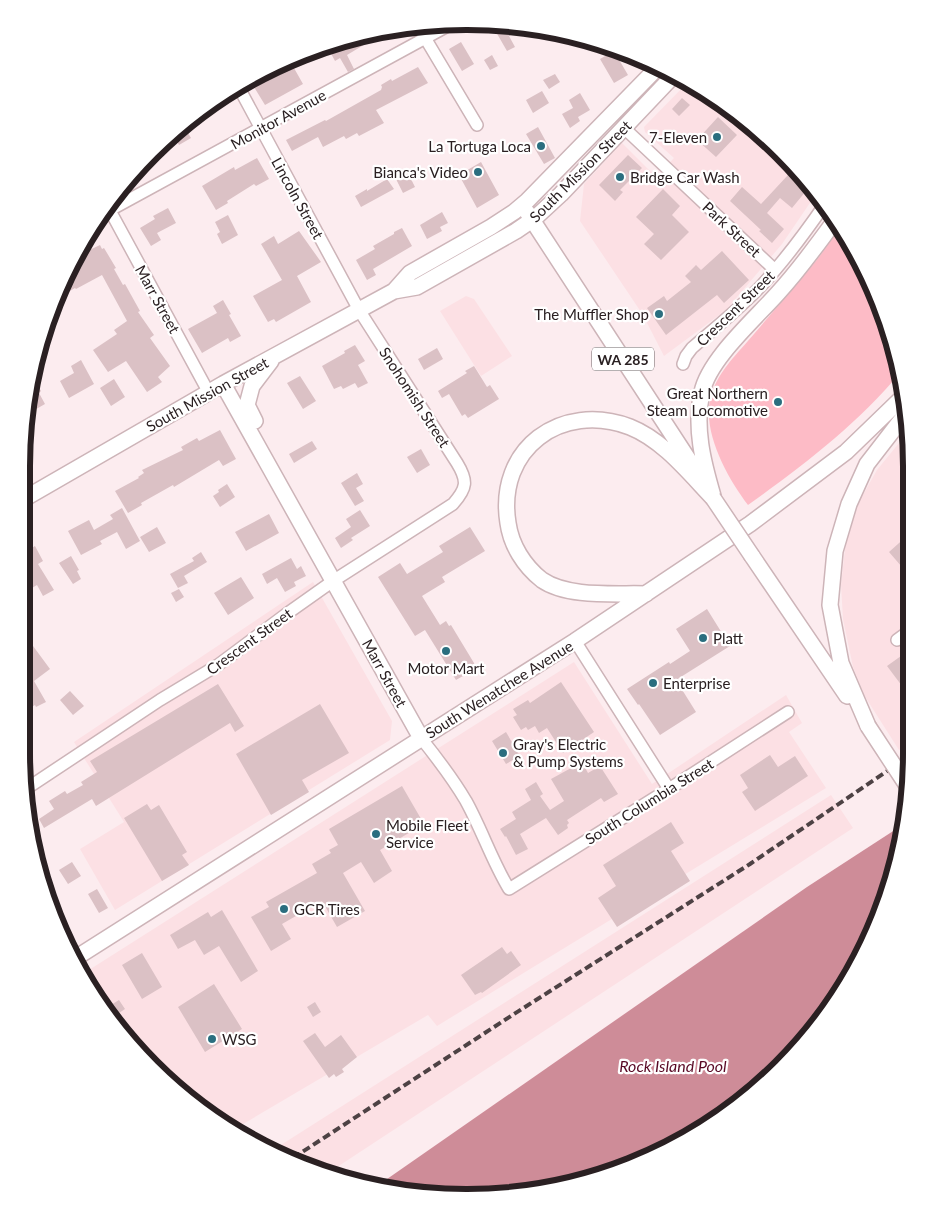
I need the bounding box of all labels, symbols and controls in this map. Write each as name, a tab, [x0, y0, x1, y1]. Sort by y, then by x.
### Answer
street label: Monitor Avenue	[227, 85, 329, 153]
street label: South Mission Street	[525, 116, 635, 226]
place label: 7-Eleven	[649, 128, 707, 146]
marker: 7-Eleven	[711, 131, 723, 143]
place label: La Tortuga Loca	[428, 137, 531, 155]
marker: La Tortuga Loca	[535, 140, 547, 152]
street label: Lincoln Street	[268, 154, 328, 242]
place label: Bianca's Video	[373, 163, 468, 181]
marker: Bianca's Video	[472, 166, 484, 178]
place label: Bridge Car Wash	[630, 168, 740, 186]
marker: Bridge Car Wash	[614, 171, 626, 183]
street label: Park Street	[699, 198, 765, 261]
street label: Marr Street	[132, 262, 184, 337]
street label: Crescent Street	[692, 266, 778, 350]
place label: The Muffler Shop	[534, 305, 649, 323]
marker: The Muffler Shop	[653, 308, 665, 320]
street label: Snohomish Street	[376, 344, 454, 451]
road number: WA 285	[592, 348, 654, 370]
street label: South Mission Street	[143, 353, 272, 435]
place label: Great Northern Steam Locomotive	[647, 384, 768, 419]
marker: Great Northern Steam Locomotive	[772, 396, 784, 408]
street label: Crescent Street	[203, 604, 296, 678]
place label: Platt	[713, 629, 744, 647]
marker: Platt	[697, 632, 709, 644]
street label: Marr Street	[359, 636, 411, 711]
street label: South Wenatchee Avenue	[422, 636, 576, 742]
marker: Motor Mart	[440, 645, 452, 657]
place label: Motor Mart	[408, 659, 485, 677]
place label: Enterprise	[663, 674, 730, 692]
marker: Enterprise	[647, 677, 659, 689]
place label: Gray's Electric & Pump Systems	[513, 735, 623, 770]
marker: Gray's Electric & Pump Systems	[497, 747, 509, 759]
street label: South Columbia Street	[581, 754, 717, 848]
place label: Mobile Fleet Service	[386, 816, 469, 851]
marker: Mobile Fleet Service	[370, 828, 382, 840]
place label: GCR Tires	[294, 900, 360, 918]
marker: GCR Tires	[278, 903, 290, 915]
place label: WSG	[222, 1030, 257, 1048]
marker: WSG	[206, 1033, 218, 1045]
water label: Rock Island Pool	[619, 1056, 727, 1075]

